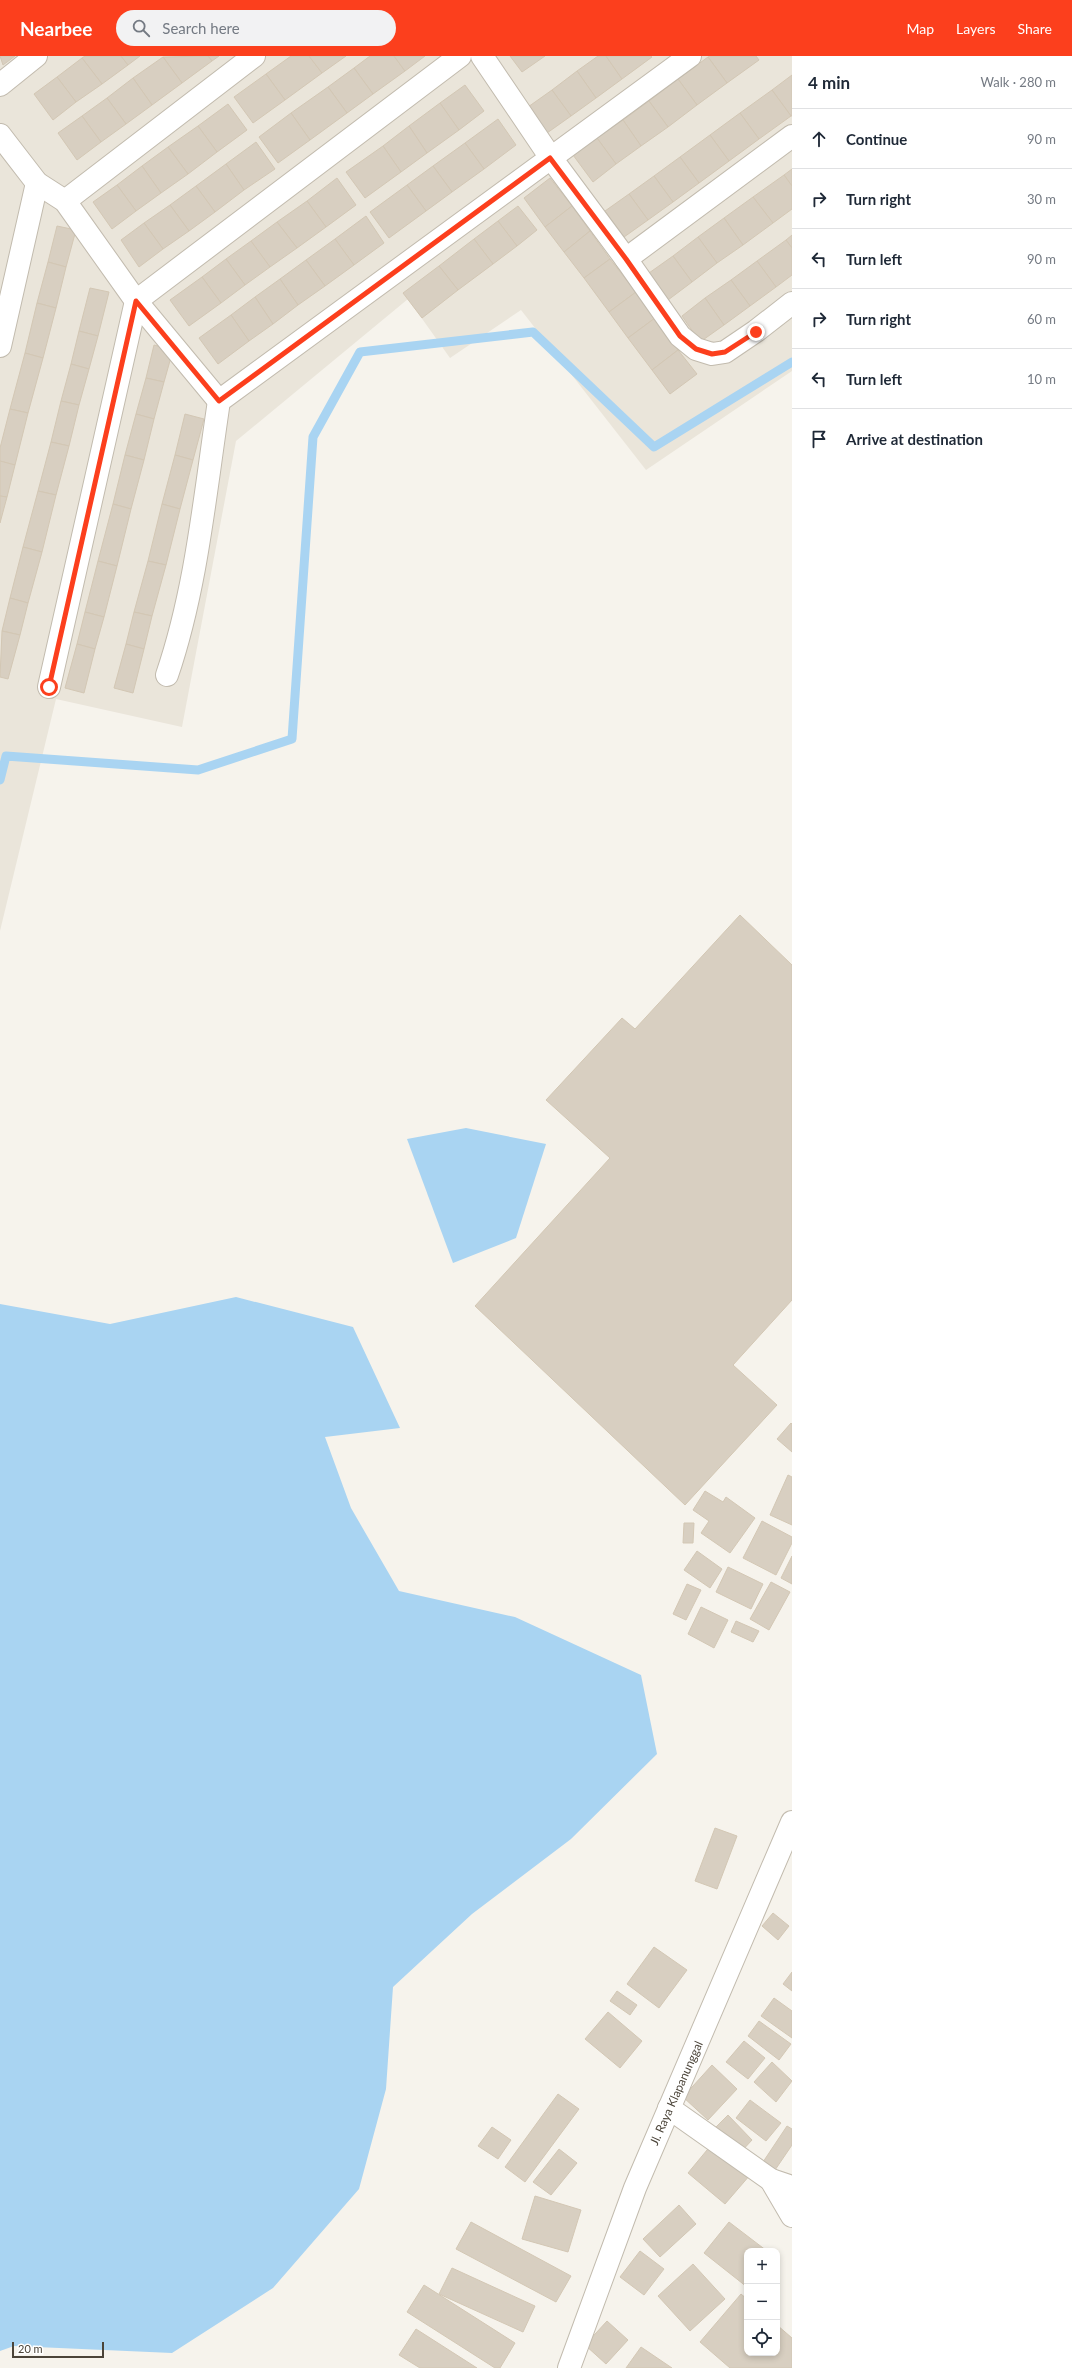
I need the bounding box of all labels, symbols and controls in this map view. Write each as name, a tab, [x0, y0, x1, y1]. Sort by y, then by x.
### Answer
search box	[116, 10, 396, 46]
text: Nearbee	[20, 17, 92, 40]
icon: search	[130, 17, 152, 39]
text: Search here	[162, 19, 240, 37]
text: Map	[906, 20, 934, 37]
text: Layers	[956, 20, 996, 37]
text: Share	[1018, 20, 1052, 37]
text: 4 min	[808, 72, 850, 93]
text: Walk · 280 m	[980, 74, 1056, 90]
icon: ahead	[808, 128, 830, 150]
text: Continue	[846, 130, 907, 148]
text: 90 m	[1027, 131, 1056, 147]
icon: right	[808, 188, 830, 210]
text: Turn right	[846, 190, 911, 208]
text: 30 m	[1027, 191, 1056, 207]
icon: left	[808, 248, 830, 270]
text: Turn left	[846, 250, 902, 268]
text: 90 m	[1027, 251, 1056, 267]
icon: right	[808, 308, 830, 330]
text: Turn right	[846, 310, 911, 328]
text: 60 m	[1027, 311, 1056, 327]
route end	[747, 323, 765, 341]
icon: left	[808, 368, 830, 390]
text: Turn left	[846, 370, 902, 388]
text: 10 m	[1027, 371, 1056, 387]
icon: arrive	[808, 428, 830, 450]
text: Arrive at destination	[846, 430, 983, 448]
route start	[40, 678, 58, 696]
street label: Jl. Raya Klapanunggal	[646, 2038, 706, 2148]
map controls	[744, 2248, 780, 2356]
button: +	[744, 2248, 780, 2284]
button: −	[744, 2284, 780, 2320]
button: locate	[744, 2320, 780, 2356]
scale bar	[12, 2340, 104, 2359]
text: 20 m	[18, 2342, 43, 2355]

